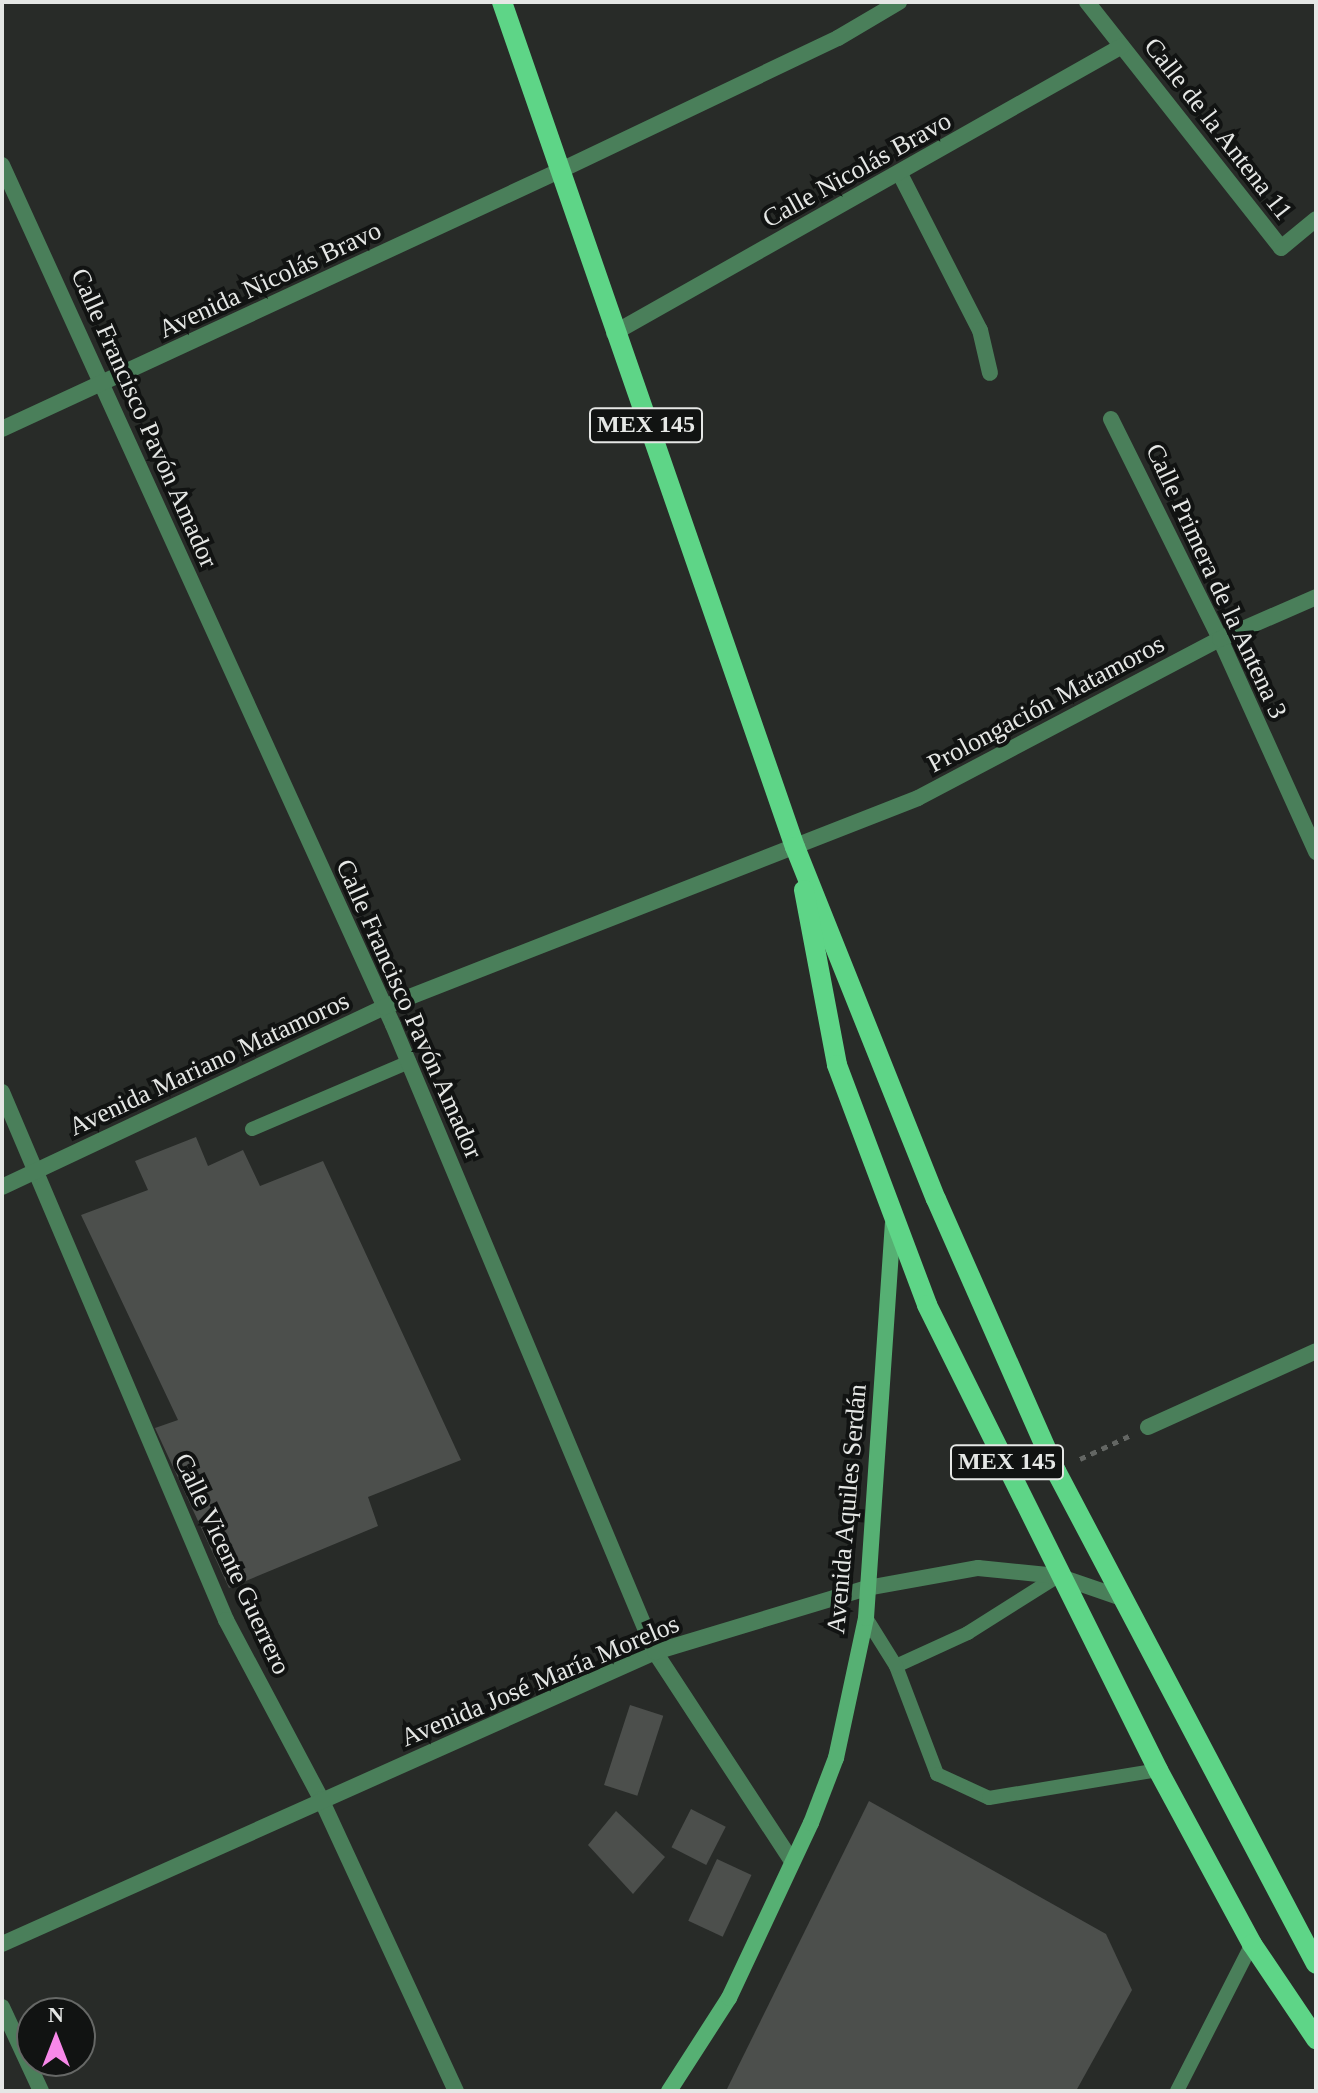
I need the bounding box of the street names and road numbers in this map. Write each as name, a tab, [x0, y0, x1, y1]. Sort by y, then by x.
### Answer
street label: Calle de la Antena 11	[1137, 31, 1299, 227]
street label: Calle Nicolás Bravo	[757, 105, 957, 235]
street label: Avenida Nicolás Bravo	[154, 215, 386, 345]
street label: Calle Francisco Pavón Amador	[64, 263, 224, 573]
road number: MEX 145	[588, 405, 704, 445]
street label: Calle Primera de la Antena 3	[1138, 438, 1294, 724]
street label: Prolongación Matamoros	[922, 628, 1170, 780]
street label: Calle Francisco Pavón Amador	[329, 854, 489, 1164]
street label: Avenida Mariano Matamoros	[64, 985, 354, 1143]
street label: Avenida Aquiles Serdán	[820, 1382, 874, 1636]
road number: MEX 145	[949, 1442, 1065, 1482]
street label: Calle Vicente Guerrero	[167, 1448, 297, 1680]
street label: Avenida José María Morelos	[396, 1608, 684, 1754]

